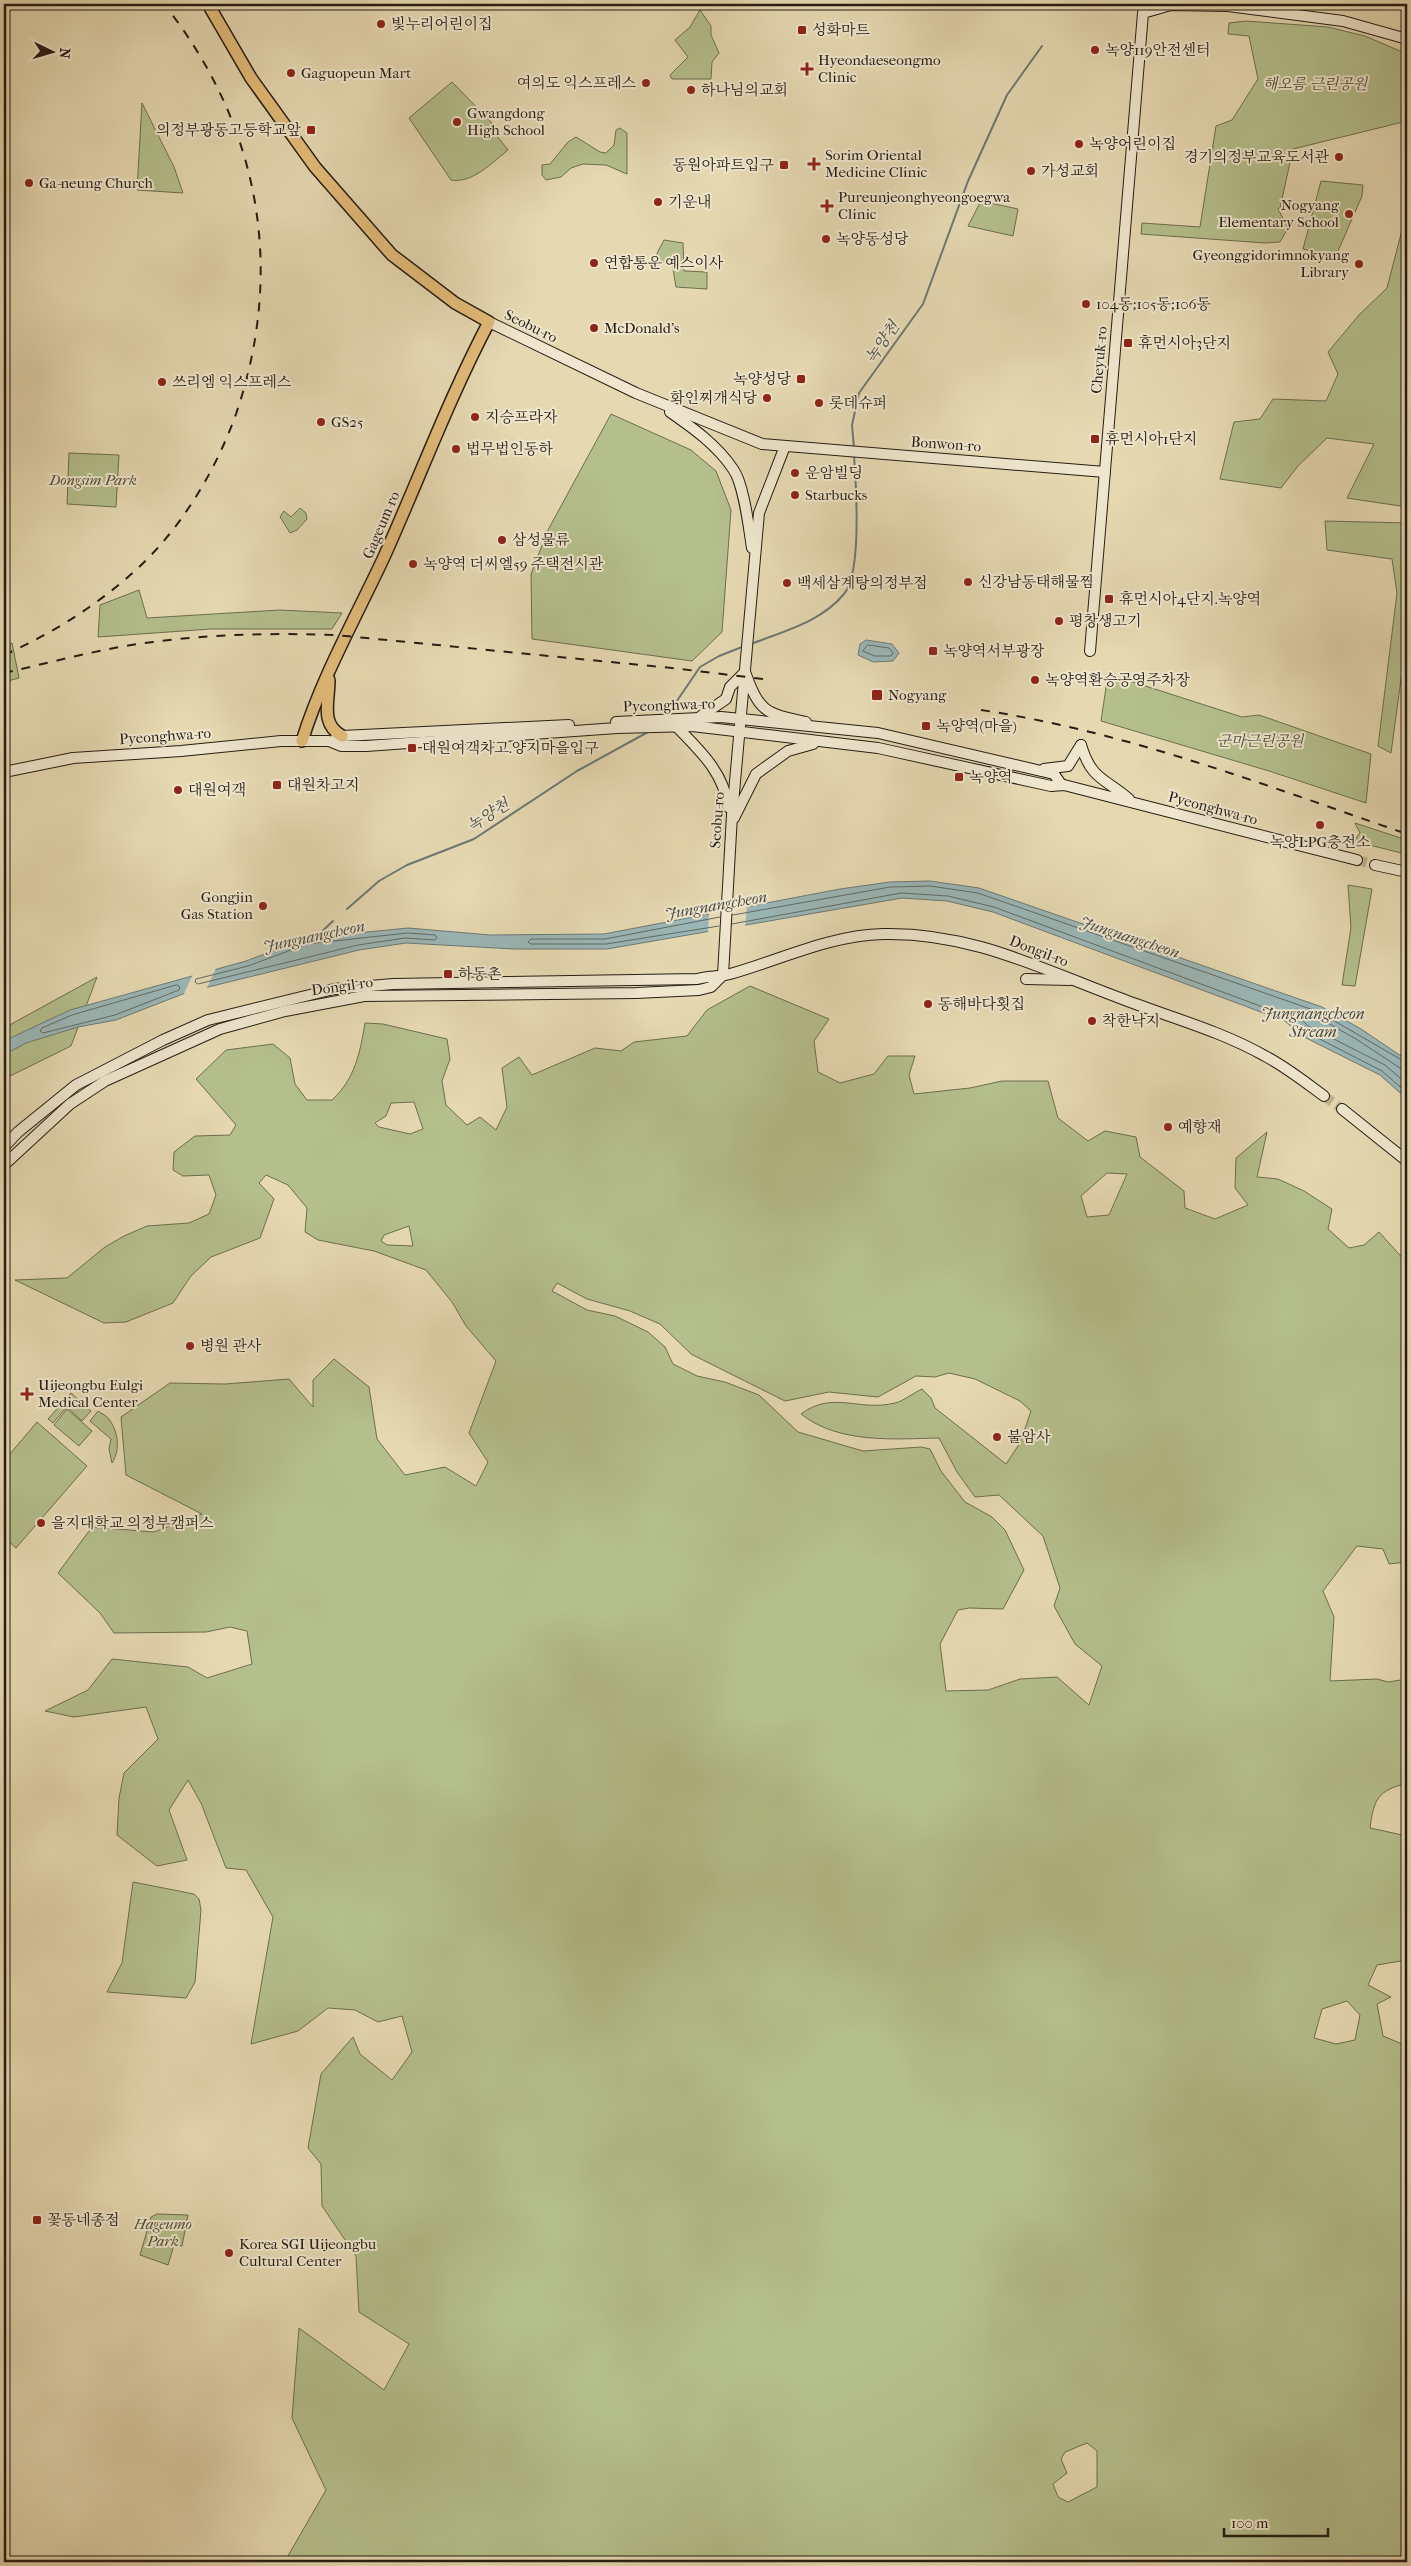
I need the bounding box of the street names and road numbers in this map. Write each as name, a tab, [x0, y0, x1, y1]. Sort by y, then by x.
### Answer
street label: Seobu-ro	[502, 305, 561, 347]
street label: Cheyuk-ro	[1087, 325, 1111, 394]
street label: Bonwon-ro	[910, 433, 982, 455]
street label: Gageum-ro	[359, 488, 403, 562]
street label: Pyeonghwa-ro	[623, 694, 716, 716]
street label: Pyeonghwa-ro	[118, 724, 212, 748]
street label: Pyeonghwa-ro	[1166, 787, 1260, 829]
street label: Seobu-ro	[706, 791, 728, 849]
street label: Dongil-ro	[1007, 931, 1072, 971]
street label: Dongil-ro	[310, 973, 374, 999]

